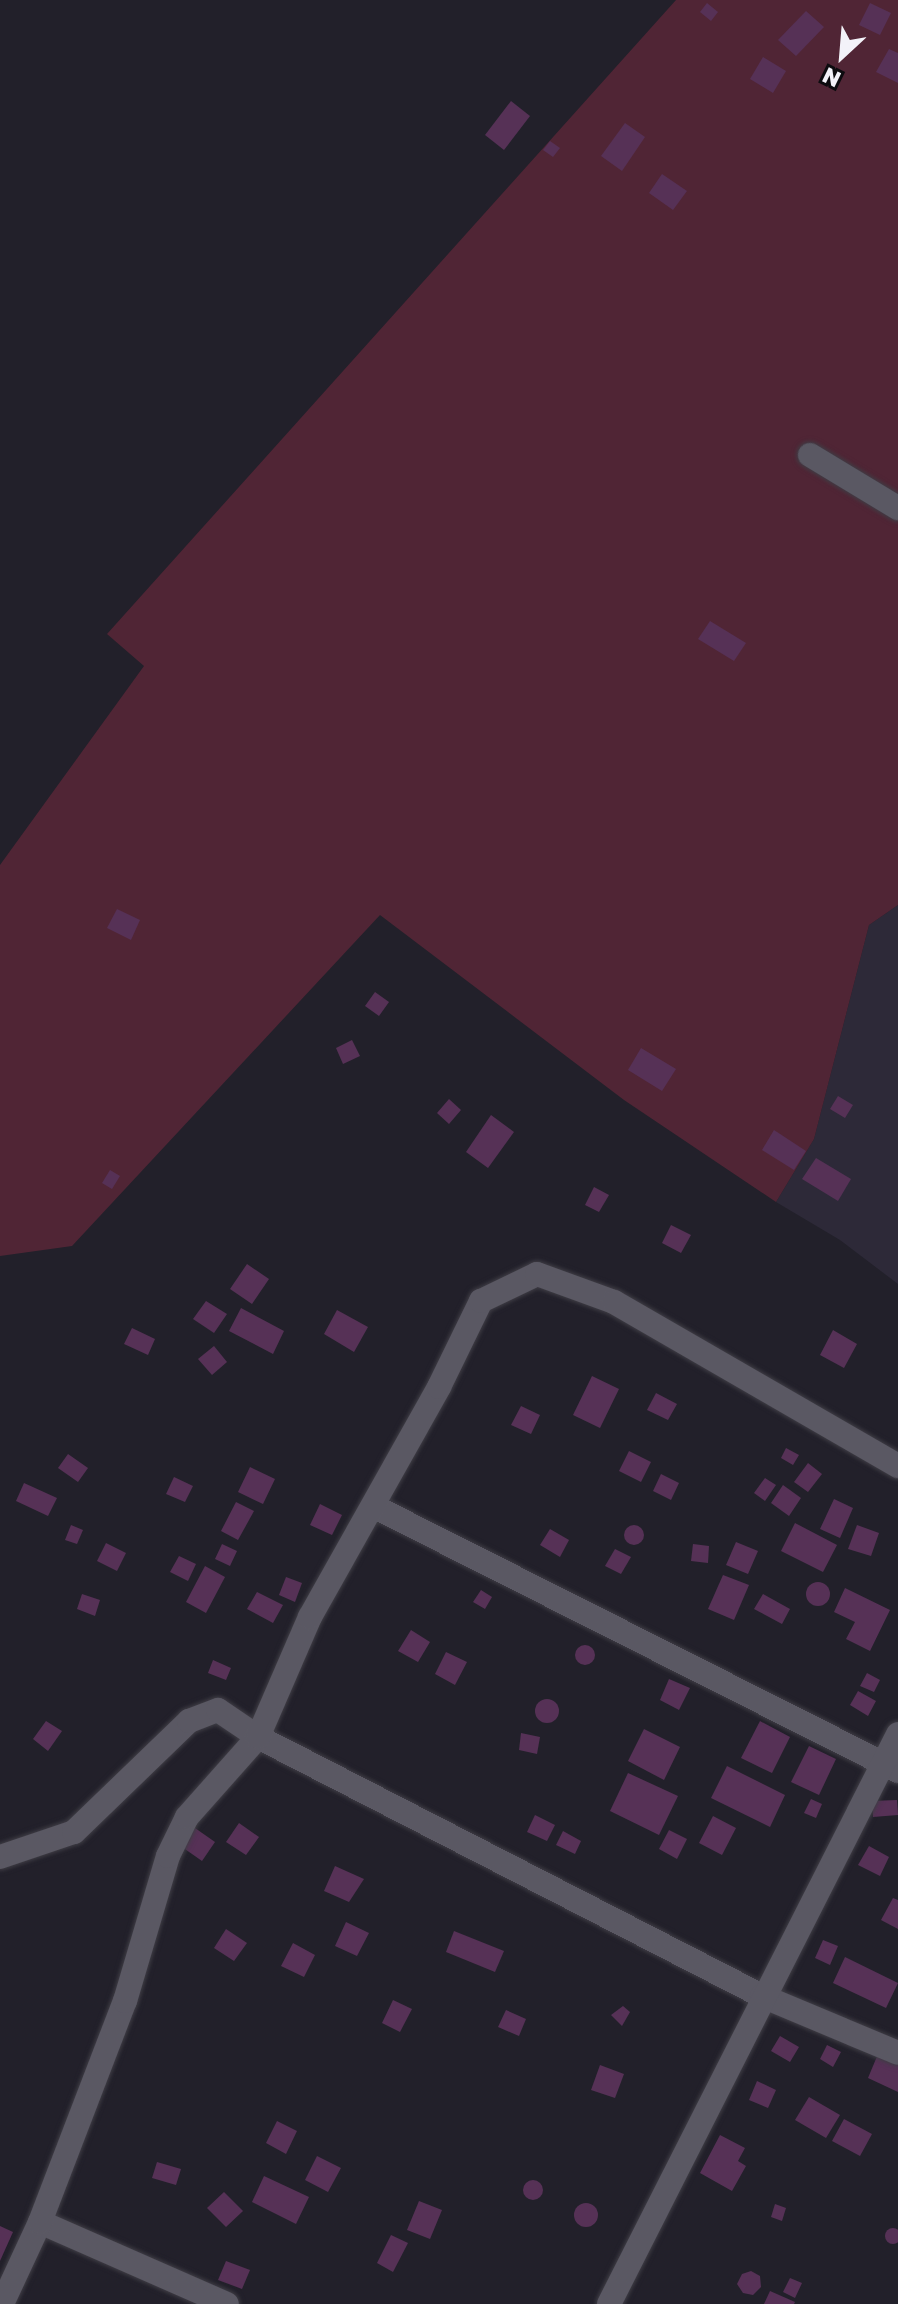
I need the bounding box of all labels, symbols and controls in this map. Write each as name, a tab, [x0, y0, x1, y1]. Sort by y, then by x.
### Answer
north arrow	[802, 16, 882, 96]
text: N	[818, 62, 845, 94]

